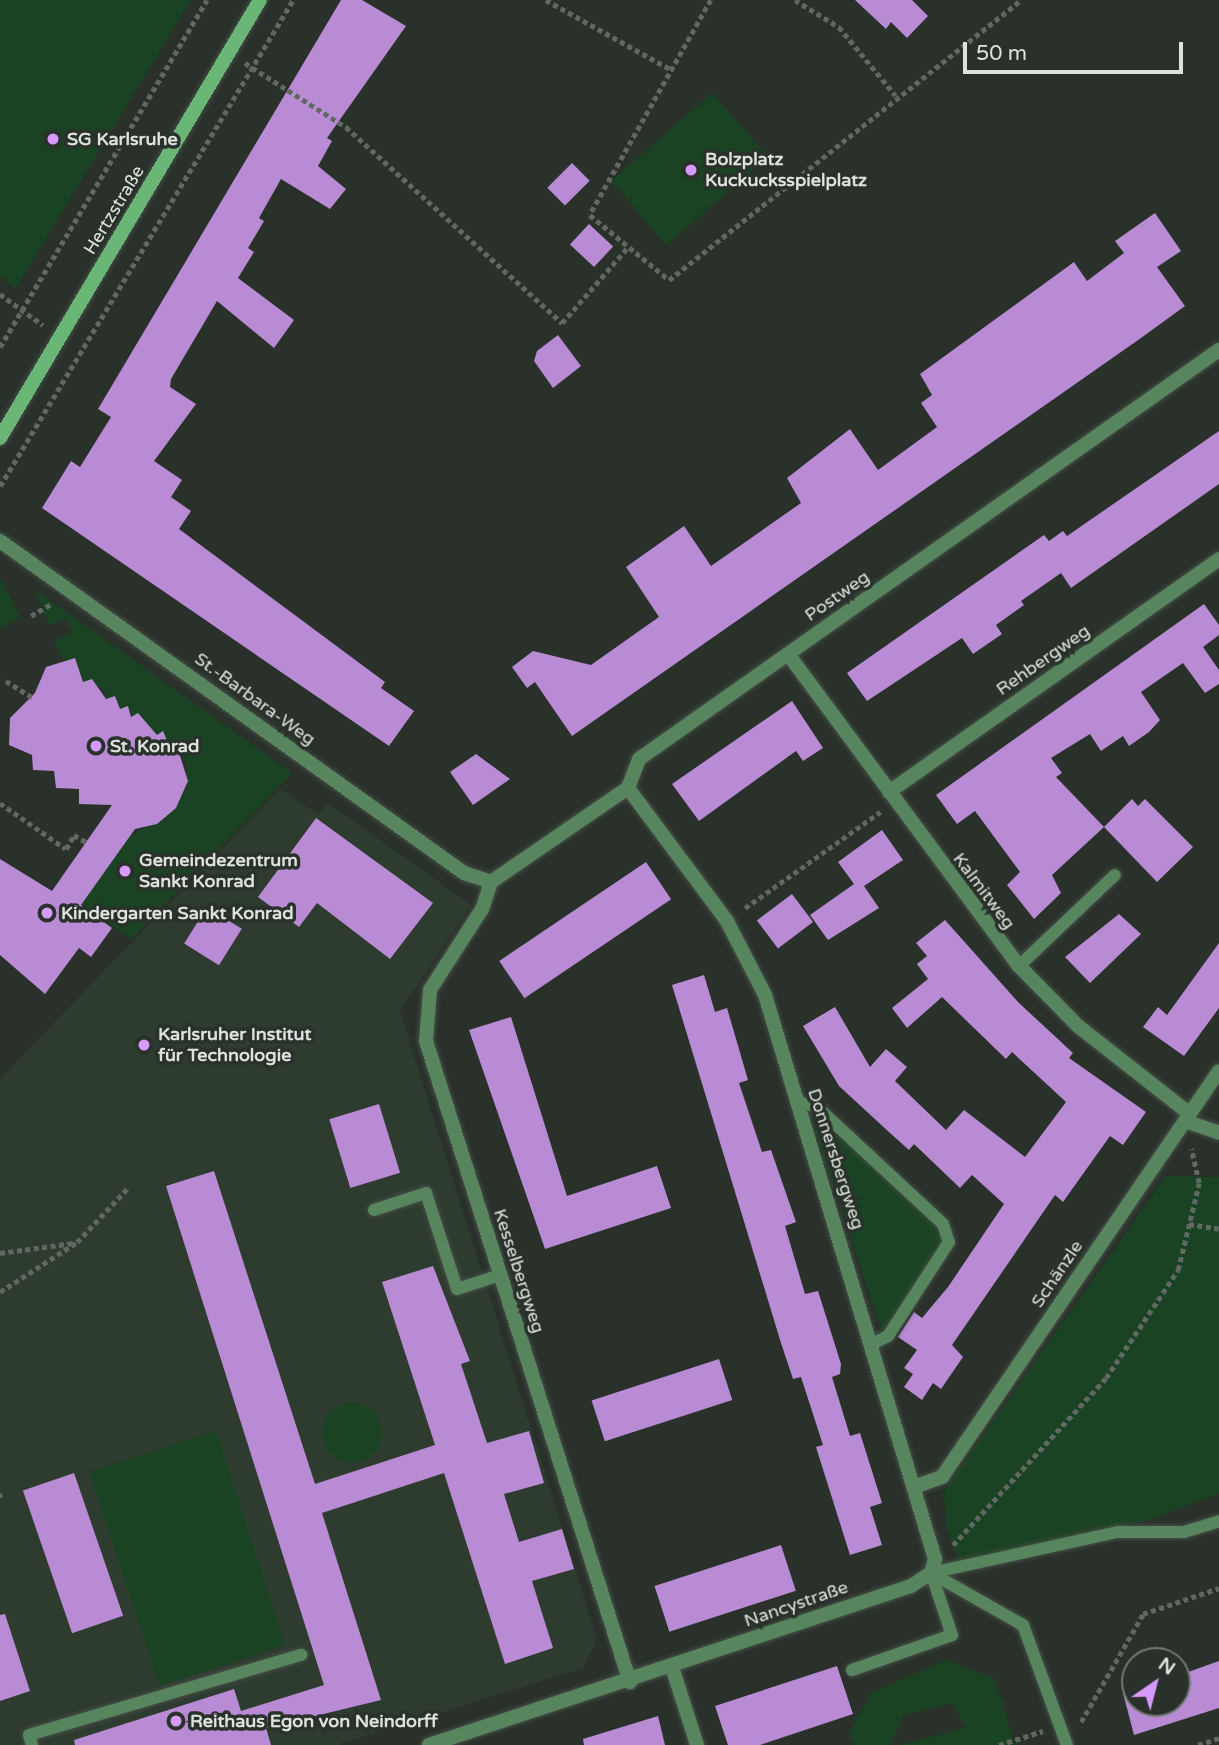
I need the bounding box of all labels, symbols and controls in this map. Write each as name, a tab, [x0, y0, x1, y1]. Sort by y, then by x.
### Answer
scale bar	[967, 28, 1188, 72]
text: 50 m	[976, 41, 1027, 66]
place label: SG Karlsruhe	[67, 128, 178, 150]
marker: SG Karlsruhe	[45, 131, 61, 147]
place label: Bolzplatz Kuckucksspielplatz	[705, 149, 867, 192]
street label: Hertzstraße	[79, 162, 149, 258]
marker: Bolzplatz Kuckucksspielplatz	[683, 162, 699, 178]
street label: Postweg	[801, 566, 873, 626]
street label: Rehbergweg	[992, 620, 1094, 700]
street label: St.-Barbara-Weg	[190, 648, 320, 750]
place label: St. Konrad	[110, 735, 199, 757]
marker: St. Konrad	[88, 738, 104, 754]
street label: Kalmitweg	[948, 849, 1020, 933]
place label: Gemeindezentrum Sankt Konrad	[139, 850, 298, 892]
marker: Gemeindezentrum Sankt Konrad	[117, 863, 133, 879]
place label: Kindergarten Sankt Konrad	[61, 902, 293, 924]
marker: Kindergarten Sankt Konrad	[39, 905, 55, 921]
place label: Karlsruher Institut für Technologie	[158, 1024, 311, 1066]
marker: Karlsruher Institut für Technologie	[136, 1037, 152, 1053]
street label: Donnersbergweg	[803, 1086, 869, 1232]
street label: Kesselbergweg	[489, 1206, 549, 1336]
street label: Schänzle	[1027, 1236, 1087, 1312]
street label: Nancystraße	[741, 1576, 851, 1632]
north arrow	[1121, 1647, 1191, 1717]
text: N	[1154, 1653, 1179, 1680]
place label: Reithaus Egon von Neindorff	[190, 1710, 438, 1732]
marker: Reithaus Egon von Neindorff	[168, 1713, 184, 1729]

